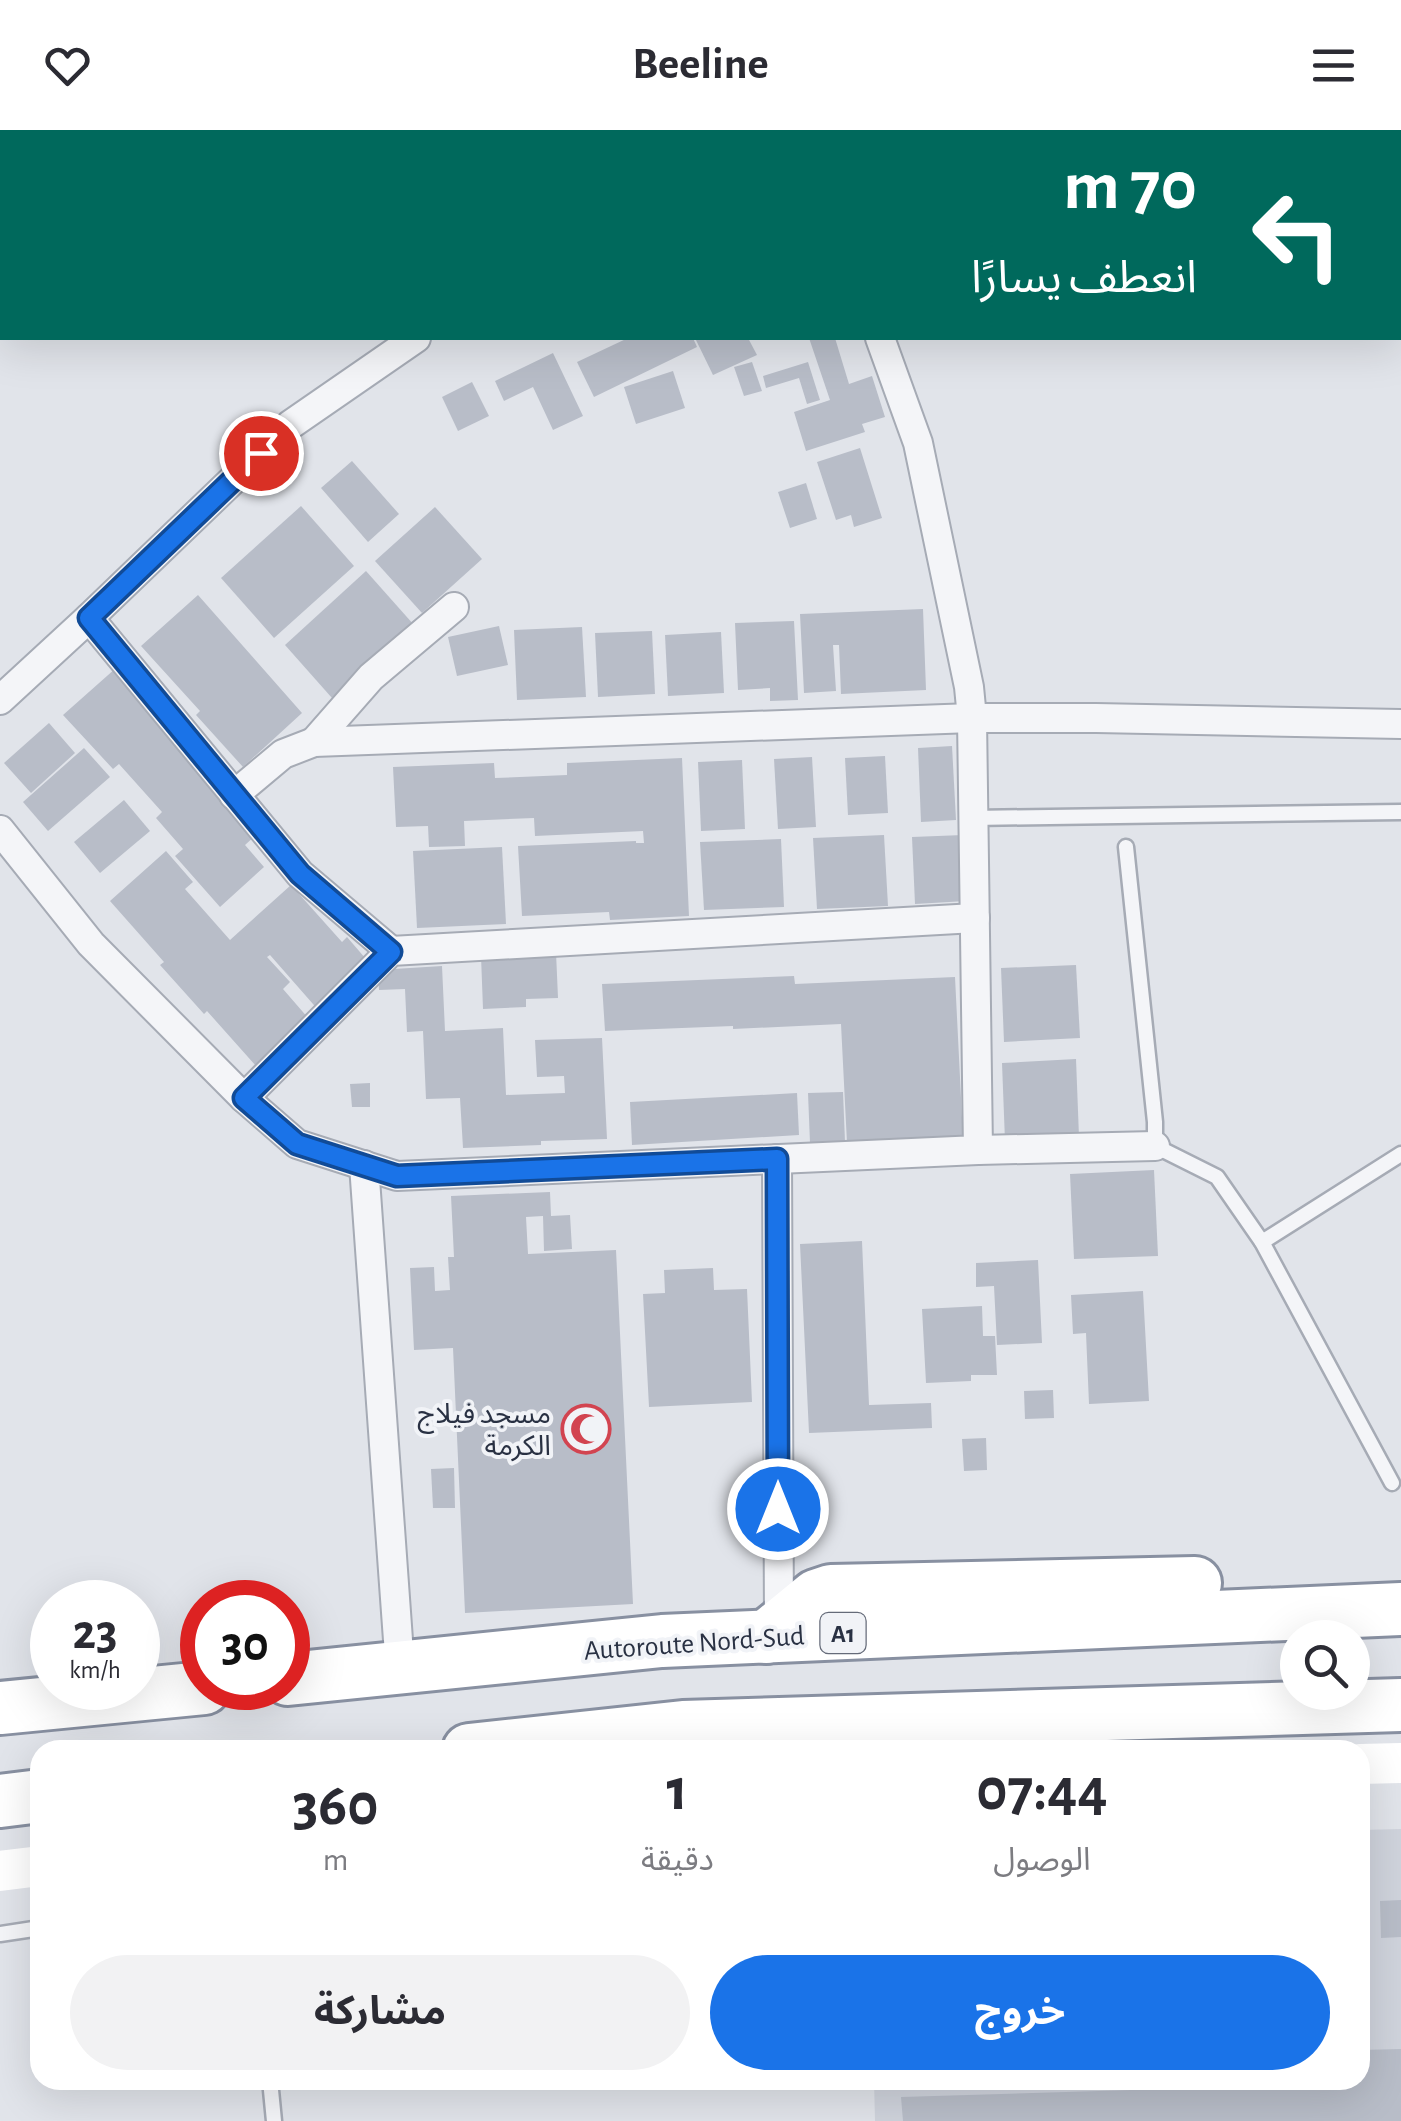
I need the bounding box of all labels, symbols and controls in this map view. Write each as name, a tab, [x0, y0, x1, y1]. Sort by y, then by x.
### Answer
icon: heart	[40, 38, 95, 93]
icon: menu	[1306, 38, 1361, 93]
text: Beeline	[632, 42, 769, 87]
text: 70 m	[1063, 152, 1197, 222]
icon: left	[1232, 170, 1362, 300]
text: انعطف يسارًا	[971, 256, 1197, 301]
pin	[219, 411, 304, 496]
icon: arrive	[234, 426, 289, 481]
place label: مسجد فيلاج الكرمة	[418, 1401, 551, 1462]
mosque icon: مسجد فيلاج الكرمة	[560, 1403, 612, 1455]
position arrow	[726, 1457, 830, 1561]
speed limit sign: 30	[180, 1580, 310, 1710]
text: 23	[72, 1608, 118, 1658]
road number: A1	[820, 1613, 866, 1653]
map controls	[1280, 1620, 1370, 1710]
button: search	[1280, 1620, 1370, 1710]
street label: Autoroute Nord-Sud	[583, 1622, 805, 1666]
text: km/h	[69, 1658, 121, 1683]
text: 1	[667, 1761, 688, 1821]
text: 07:44	[976, 1761, 1108, 1821]
text: 360	[292, 1776, 379, 1836]
text: m	[323, 1844, 348, 1876]
text: دقيقة	[641, 1844, 714, 1876]
text: الوصول	[993, 1844, 1091, 1876]
button: مشاركة	[70, 1955, 690, 2070]
button: خروج	[710, 1955, 1330, 2070]

